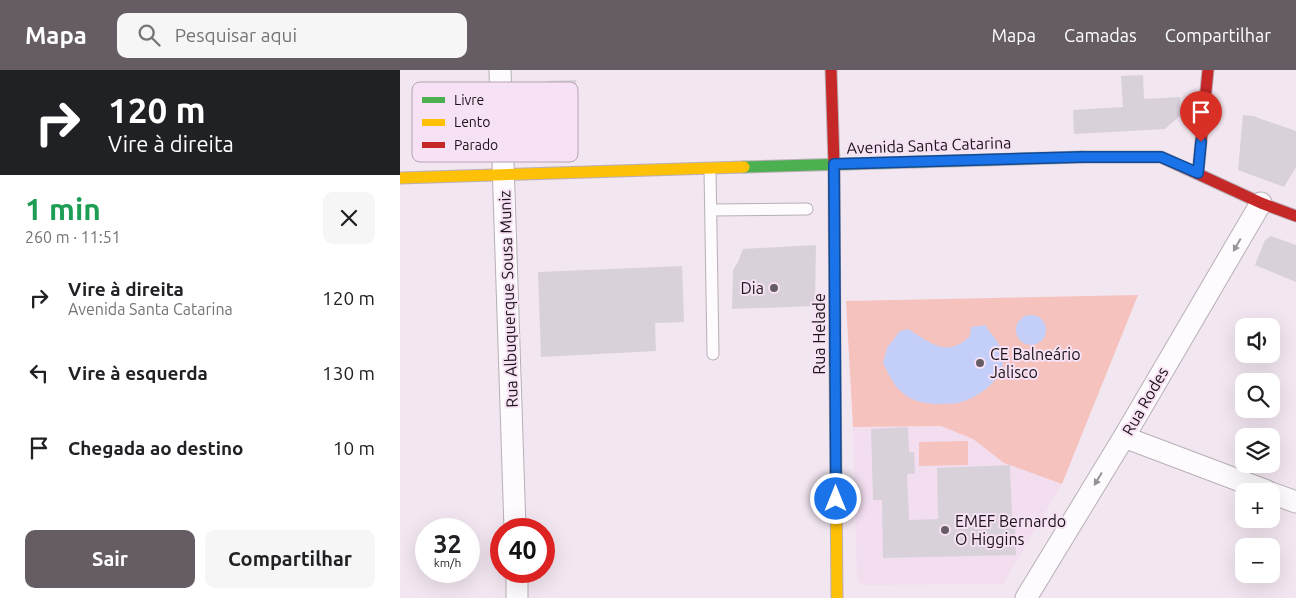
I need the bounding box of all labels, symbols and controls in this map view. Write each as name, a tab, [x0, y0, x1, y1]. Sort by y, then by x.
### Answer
search box	[117, 13, 467, 58]
icon: search	[135, 21, 163, 49]
text: Mapa	[25, 22, 87, 49]
text: Pesquisar aqui	[175, 24, 297, 46]
text: Mapa	[991, 25, 1036, 45]
text: Camadas	[1064, 25, 1137, 45]
text: Compartilhar	[1165, 25, 1271, 45]
legend	[412, 82, 578, 162]
icon: right	[25, 90, 90, 155]
text: 120 m	[108, 90, 206, 130]
pin	[1180, 91, 1222, 142]
text: Livre	[454, 92, 484, 108]
icon: arrive	[1187, 98, 1215, 126]
text: Lento	[454, 114, 491, 130]
text: Vire à direita	[108, 131, 234, 156]
street label: Avenida Santa Catarina	[846, 133, 1012, 157]
text: Parado	[454, 137, 498, 153]
street label: Rua Albuquerque Sousa Muniz	[495, 190, 521, 408]
text: 1 min	[25, 192, 101, 226]
button: close	[323, 192, 375, 244]
text: 260 m · 11:51	[25, 228, 121, 246]
one-way arrow	[1232, 238, 1241, 251]
text: Vire à direita	[68, 278, 184, 300]
place label: Dia	[741, 279, 764, 297]
marker: Dia	[768, 282, 780, 294]
icon: right	[25, 284, 53, 312]
text: 120 m	[322, 287, 375, 309]
street label: Rua Helade	[810, 293, 828, 375]
text: Avenida Santa Catarina	[68, 300, 233, 318]
map controls	[1235, 318, 1280, 583]
button: sound	[1235, 318, 1280, 363]
place label: CE Balneário Jalisco	[990, 345, 1081, 381]
marker: CE Balneário Jalisco	[974, 357, 986, 369]
icon: left	[25, 359, 53, 387]
text: Vire à esquerda	[68, 362, 208, 384]
text: 130 m	[322, 362, 375, 384]
street label: Rua Rodes	[1118, 364, 1172, 438]
button: search	[1235, 373, 1280, 418]
button: layers	[1235, 428, 1280, 473]
icon: arrive	[25, 434, 53, 462]
text: Chegada ao destino	[68, 437, 244, 459]
text: 10 m	[333, 437, 375, 459]
position arrow	[809, 472, 861, 524]
one-way arrow	[1094, 472, 1103, 485]
button: +	[1235, 483, 1280, 528]
place label: EMEF Bernardo O Higgins	[955, 512, 1066, 548]
speed limit sign: 40	[490, 518, 555, 583]
marker: EMEF Bernardo O Higgins	[939, 524, 951, 536]
button: Sair	[25, 530, 195, 588]
button: Compartilhar	[205, 530, 375, 588]
text: 32	[433, 530, 462, 558]
button: −	[1235, 538, 1280, 583]
text: km/h	[434, 556, 461, 569]

